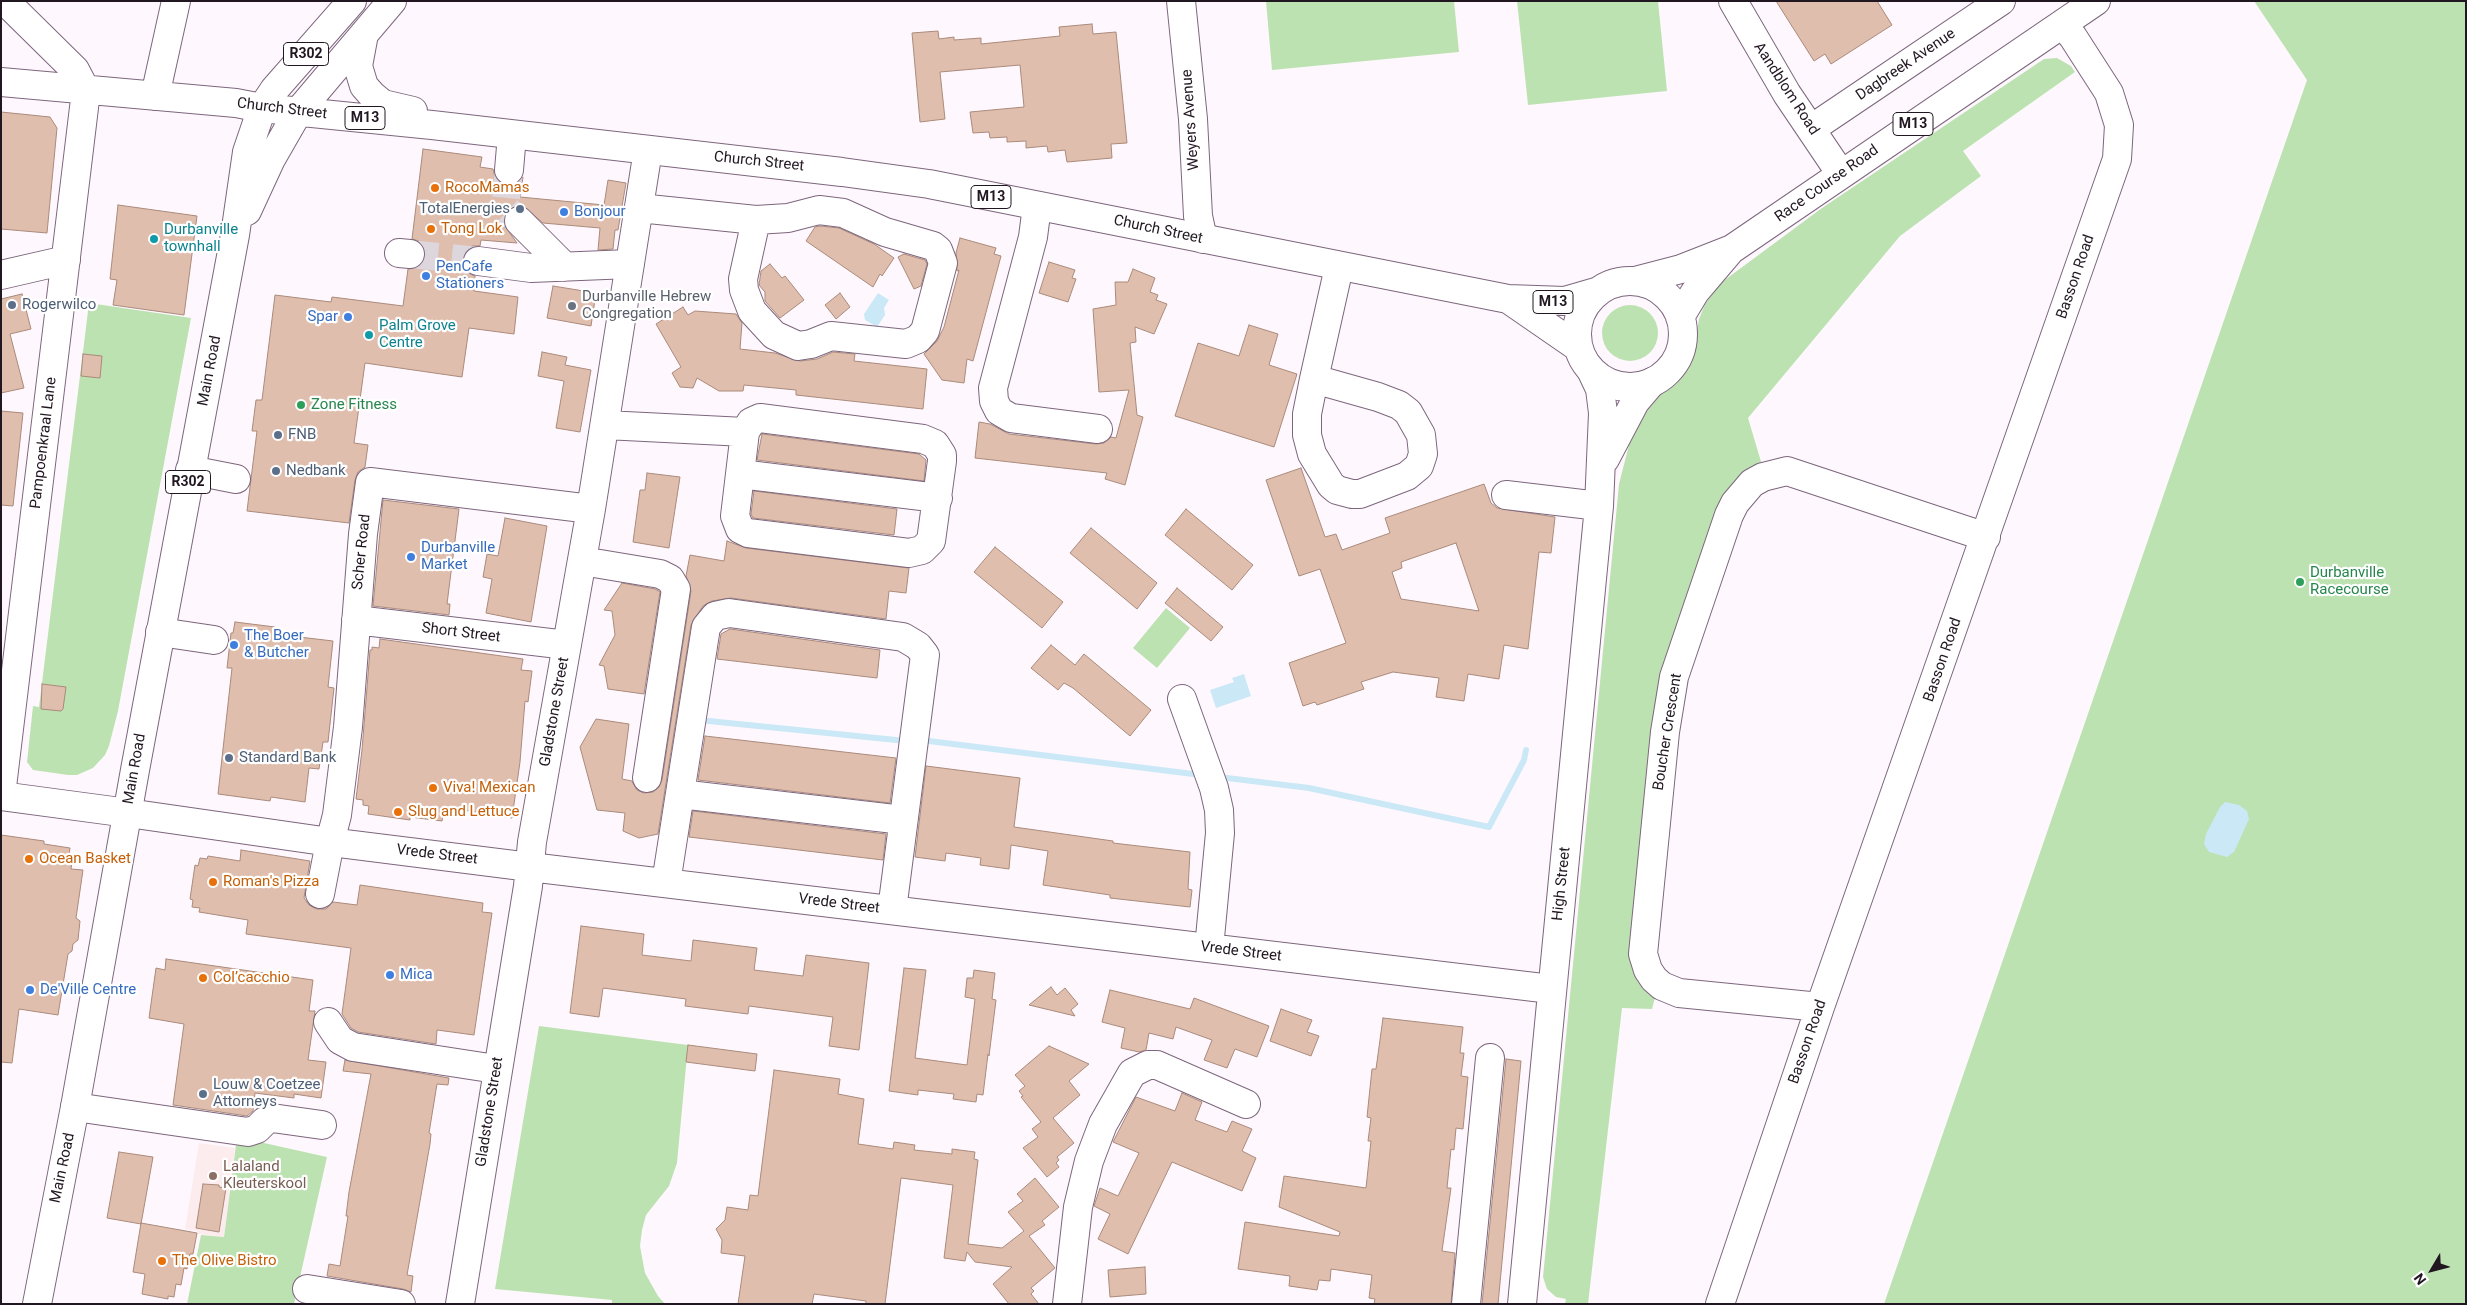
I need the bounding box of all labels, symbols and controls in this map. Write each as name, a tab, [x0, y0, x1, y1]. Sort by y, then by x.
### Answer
street label: Dagbreek Avenue	[1853, 25, 1959, 105]
street label: Aandblom Road	[1749, 39, 1823, 139]
road number: R302	[284, 42, 328, 66]
street label: Weyers Avenue	[1178, 69, 1204, 171]
street label: Church Street	[236, 95, 328, 123]
road number: M13	[345, 106, 385, 130]
road number: M13	[1893, 112, 1933, 136]
street label: Race Course Road	[1772, 142, 1882, 226]
street label: Church Street	[713, 148, 805, 176]
place label: RocoMamas	[445, 179, 530, 197]
marker: RocoMamas	[429, 182, 441, 194]
road number: M13	[971, 186, 1011, 208]
place label: TotalEnergies	[419, 200, 510, 218]
marker: TotalEnergies	[514, 203, 526, 215]
place label: Bonjour	[574, 203, 626, 221]
marker: Bonjour	[558, 206, 570, 218]
street label: Church Street	[1112, 212, 1204, 248]
place label: Tong Lok	[441, 220, 502, 238]
place label: Durbanville townhall	[164, 221, 238, 256]
marker: Tong Lok	[425, 223, 437, 235]
street label: Basson Road	[2053, 232, 2099, 322]
marker: Durbanville townhall	[148, 233, 160, 245]
place label: PenCafe Stationers	[436, 258, 504, 293]
marker: PenCafe Stationers	[420, 270, 432, 282]
place label: Durbanville Hebrew Congregation	[582, 288, 711, 323]
road number: M13	[1533, 290, 1573, 314]
place label: Rogerwilco	[22, 296, 96, 314]
marker: Rogerwilco	[6, 299, 18, 311]
marker: Durbanville Hebrew Congregation	[566, 300, 578, 312]
place label: Spar	[307, 308, 338, 326]
marker: Spar	[342, 311, 354, 323]
place label: Palm Grove Centre	[379, 317, 456, 352]
marker: Palm Grove Centre	[363, 329, 375, 341]
street label: Main Road	[194, 334, 226, 408]
street label: Pampoenkraal Lane	[27, 376, 61, 510]
place label: Zone Fitness	[311, 396, 397, 414]
marker: Zone Fitness	[295, 399, 307, 411]
place label: FNB	[288, 426, 316, 444]
marker: FNB	[272, 429, 284, 441]
place label: Nedbank	[286, 462, 346, 480]
marker: Nedbank	[270, 465, 282, 477]
road number: R302	[166, 471, 210, 494]
street label: Scher Road	[349, 513, 375, 591]
place label: Durbanville Market	[421, 539, 495, 574]
marker: Durbanville Market	[405, 551, 417, 563]
place label: Durbanville Racecourse	[2310, 564, 2389, 599]
marker: Durbanville Racecourse	[2294, 576, 2306, 588]
street label: Basson Road	[1920, 615, 1966, 705]
street label: Short Street	[421, 619, 501, 647]
place label: The Boer & Butcher	[244, 627, 309, 662]
marker: The Boer & Butcher	[228, 639, 240, 651]
street label: Gladstone Street	[536, 656, 574, 768]
street label: Boucher Crescent	[1650, 672, 1686, 792]
street label: Main Road	[120, 732, 150, 806]
place label: Standard Bank	[239, 749, 336, 767]
marker: Standard Bank	[223, 752, 235, 764]
place label: Viva! Mexican	[443, 779, 536, 797]
marker: Viva! Mexican	[427, 782, 439, 794]
place label: Slug and Lettuce	[408, 803, 520, 821]
marker: Slug and Lettuce	[392, 806, 404, 818]
street label: Vrede Street	[395, 841, 479, 869]
street label: High Street	[1549, 846, 1575, 922]
place label: Ocean Basket	[39, 850, 131, 868]
marker: Ocean Basket	[23, 853, 35, 865]
place label: Roman's Pizza	[223, 873, 319, 891]
marker: Roman's Pizza	[207, 876, 219, 888]
street label: Vrede Street	[797, 890, 881, 918]
street label: Vrede Street	[1199, 938, 1283, 966]
place label: Mica	[400, 966, 433, 984]
place label: Col’cacchio	[213, 969, 290, 987]
marker: Mica	[384, 969, 396, 981]
marker: Col’cacchio	[197, 972, 209, 984]
place label: De'Ville Centre	[40, 981, 136, 999]
marker: De'Ville Centre	[24, 984, 36, 996]
street label: Basson Road	[1785, 997, 1831, 1087]
street label: Gladstone Street	[472, 1056, 508, 1168]
place label: Louw & Coetzee Attorneys	[213, 1076, 320, 1111]
marker: Louw & Coetzee Attorneys	[197, 1088, 209, 1100]
street label: Main Road	[47, 1131, 79, 1205]
place label: Lalaland Kleuterskool	[223, 1158, 306, 1193]
marker: Lalaland Kleuterskool	[207, 1170, 219, 1182]
north arrow	[2407, 1245, 2457, 1295]
place label: The Olive Bistro	[172, 1252, 276, 1270]
marker: The Olive Bistro	[156, 1255, 168, 1267]
text: N	[2411, 1270, 2429, 1288]

